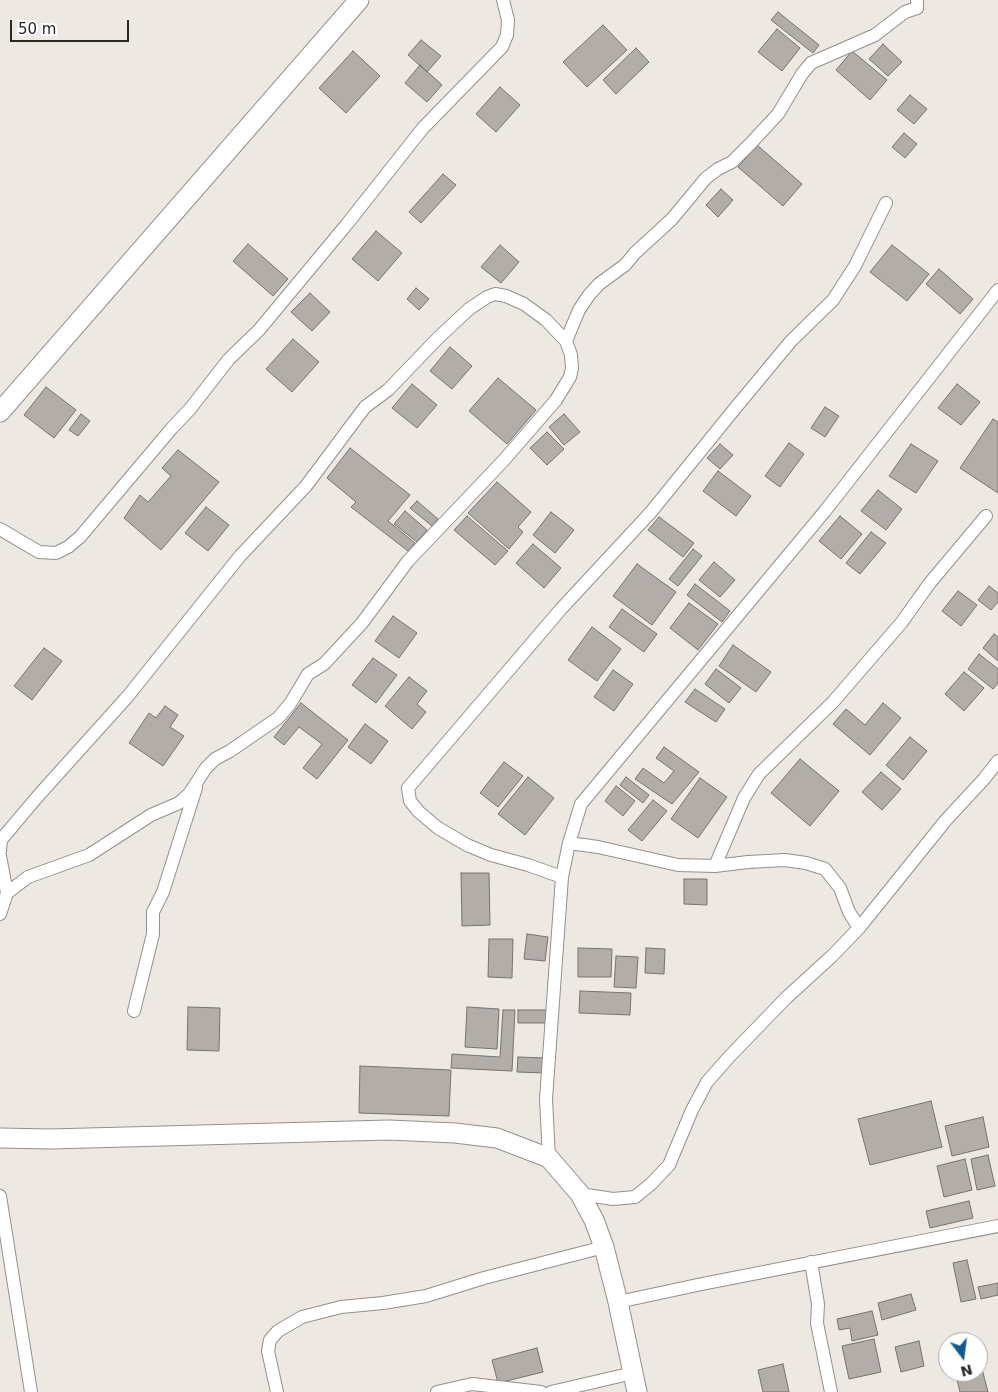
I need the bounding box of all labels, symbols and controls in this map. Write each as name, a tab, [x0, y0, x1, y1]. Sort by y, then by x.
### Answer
scale bar	[12, 10, 131, 42]
text: 50 m	[18, 20, 56, 38]
north arrow	[938, 1332, 988, 1382]
text: N	[959, 1361, 974, 1380]

